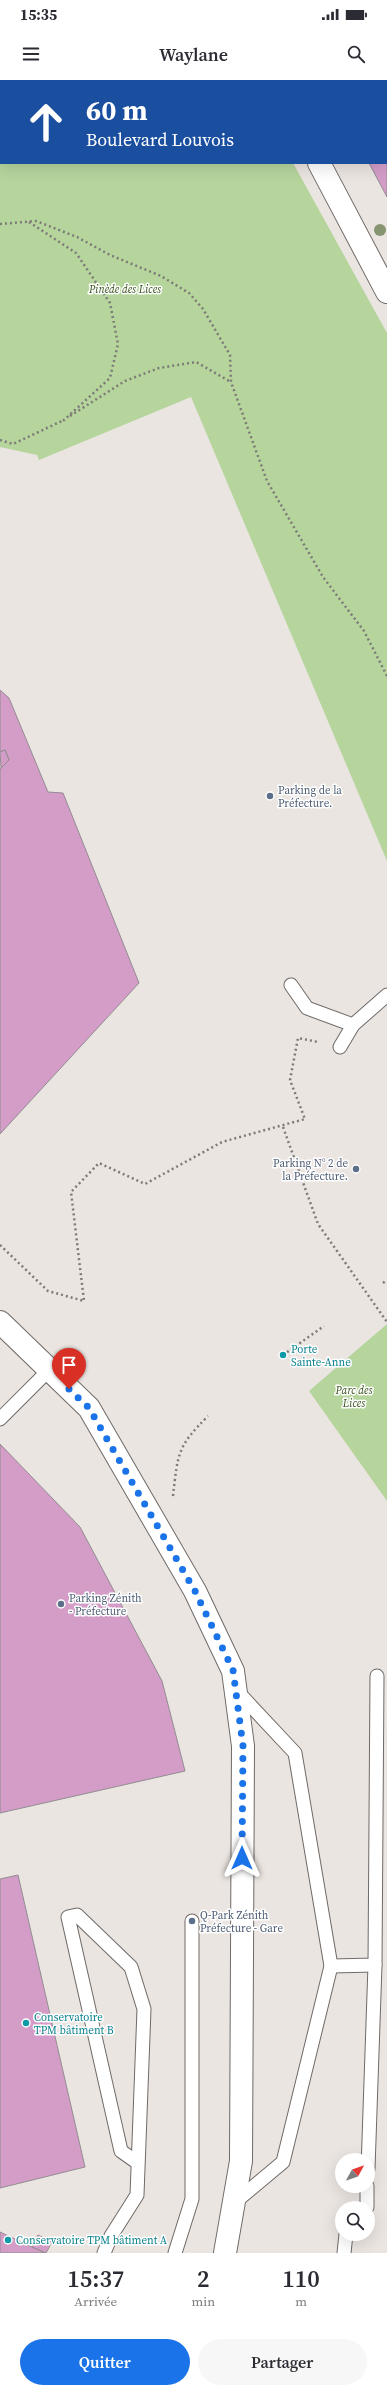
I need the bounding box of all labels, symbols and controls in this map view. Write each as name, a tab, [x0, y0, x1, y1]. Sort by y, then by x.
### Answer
text: 15:35	[20, 4, 57, 25]
text: Waylane	[159, 42, 228, 67]
icon: menu	[20, 43, 42, 65]
icon: search	[345, 43, 367, 65]
text: 60 m	[86, 91, 148, 129]
icon: ahead	[20, 96, 72, 148]
text: Boulevard Louvois	[86, 127, 234, 152]
park label: Pinède des Lices	[88, 282, 161, 297]
place label: Parking de la Préfecture.	[278, 783, 342, 811]
marker: Parking de la Préfecture.	[265, 791, 275, 801]
place label: Parking N° 2 de la Préfecture.	[273, 1156, 348, 1184]
marker: Parking N° 2 de la Préfecture.	[351, 1164, 361, 1174]
place label: Porte Sainte-Anne	[291, 1342, 351, 1370]
pin	[52, 1348, 86, 1389]
marker: Porte Sainte-Anne	[278, 1350, 288, 1360]
icon: arrive	[58, 1354, 80, 1376]
park label: Parc des Lices	[334, 1383, 373, 1411]
place label: Parking Zénith - Préfecture	[69, 1591, 142, 1619]
marker: Parking Zénith - Préfecture	[56, 1599, 66, 1609]
position arrow	[221, 1837, 263, 1879]
place label: Q-Park Zénith Préfecture - Gare	[200, 1908, 283, 1936]
marker: Q-Park Zénith Préfecture - Gare	[187, 1916, 197, 1926]
place label: Conservatoire TPM bâtiment B	[34, 2010, 114, 2038]
marker: Conservatoire TPM bâtiment B	[21, 2018, 31, 2028]
north arrow	[335, 2153, 375, 2193]
map controls	[335, 2153, 375, 2241]
button: search	[335, 2201, 375, 2241]
place label: Conservatoire TPM bâtiment A	[16, 2233, 168, 2248]
marker: Conservatoire TPM bâtiment A	[3, 2235, 13, 2245]
text: 15:37	[67, 2262, 124, 2295]
text: 2	[197, 2262, 210, 2295]
text: 110	[282, 2262, 320, 2295]
text: Arrivée	[74, 2293, 117, 2310]
text: min	[192, 2293, 215, 2310]
text: m	[295, 2293, 307, 2310]
button: Quitter	[20, 2339, 190, 2385]
button: Partager	[198, 2339, 367, 2385]

